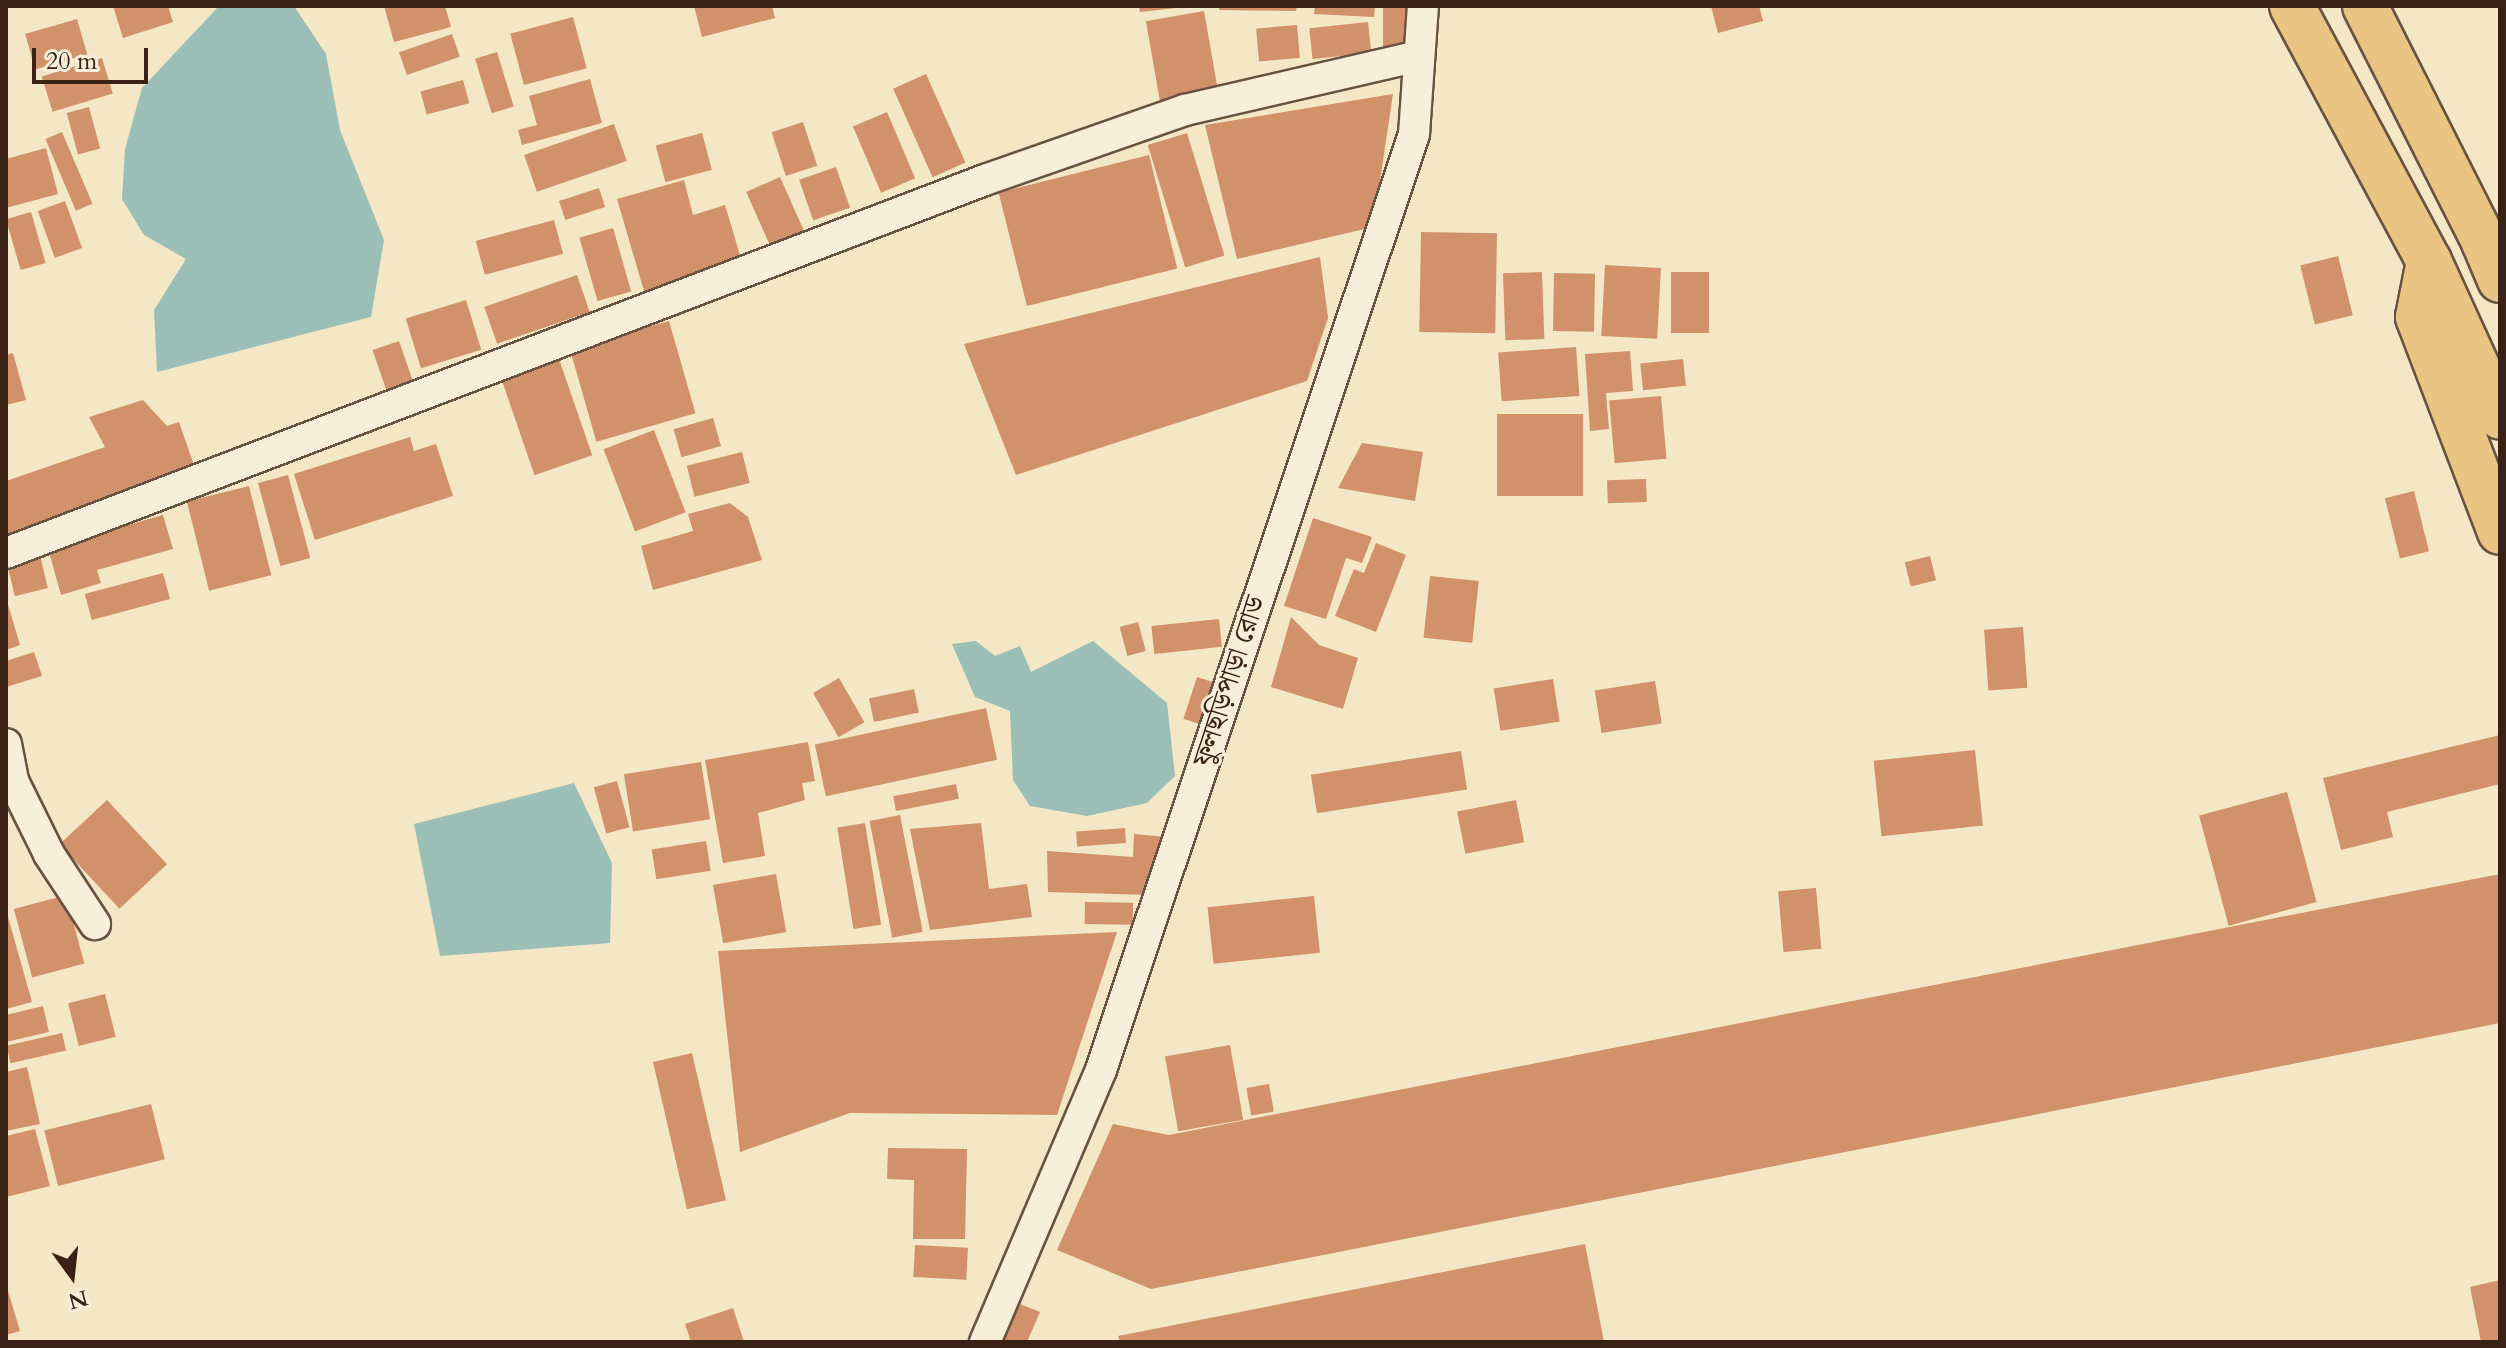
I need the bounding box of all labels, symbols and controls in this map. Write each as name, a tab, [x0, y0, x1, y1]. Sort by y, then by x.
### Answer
scale bar	[36, 32, 152, 82]
text: 20 m	[46, 45, 97, 78]
street label: ফুলছড়িপাড়া রোড	[1186, 592, 1272, 770]
north arrow	[32, 1236, 112, 1316]
text: N	[65, 1282, 91, 1316]

